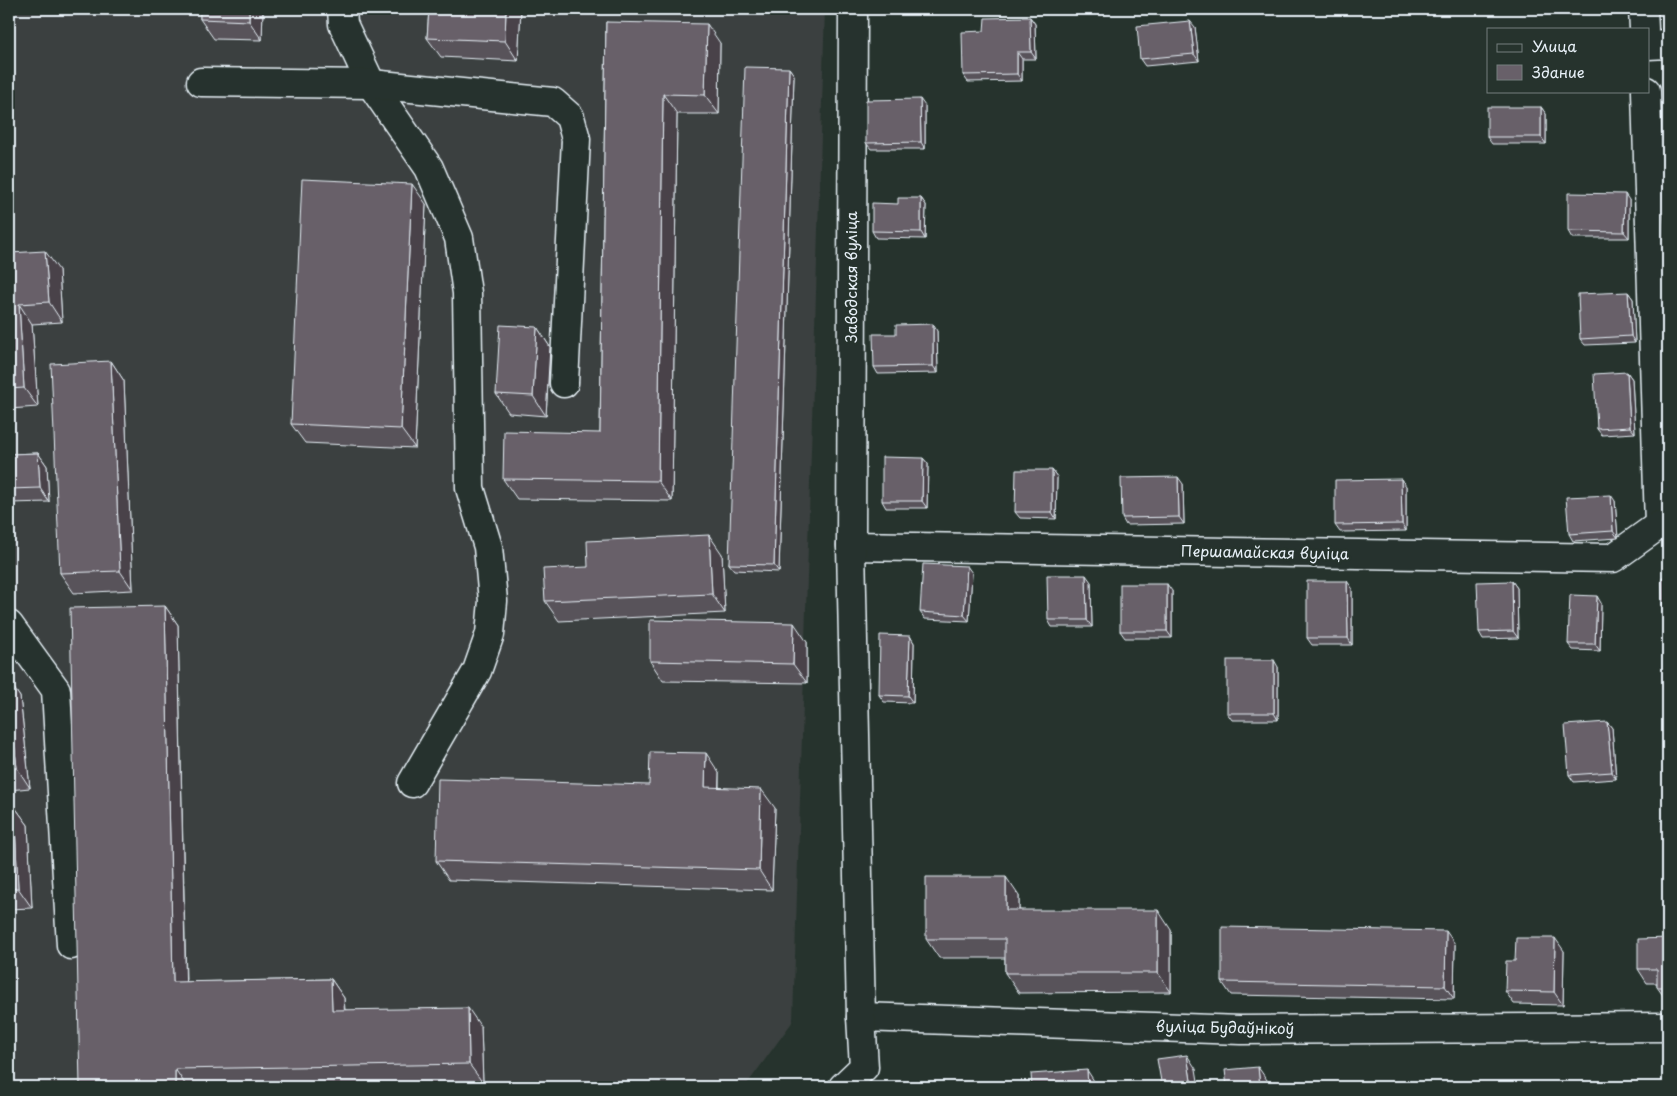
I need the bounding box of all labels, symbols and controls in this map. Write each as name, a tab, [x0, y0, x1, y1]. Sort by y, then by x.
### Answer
legend	[1487, 28, 1650, 92]
text: Улица	[1532, 34, 1577, 57]
text: Здание	[1532, 60, 1585, 83]
street label: Заводская вуліца	[839, 210, 862, 343]
street label: Першамайская вуліца	[1181, 539, 1350, 564]
street label: вуліца Будаўнікоў	[1156, 1014, 1294, 1039]

